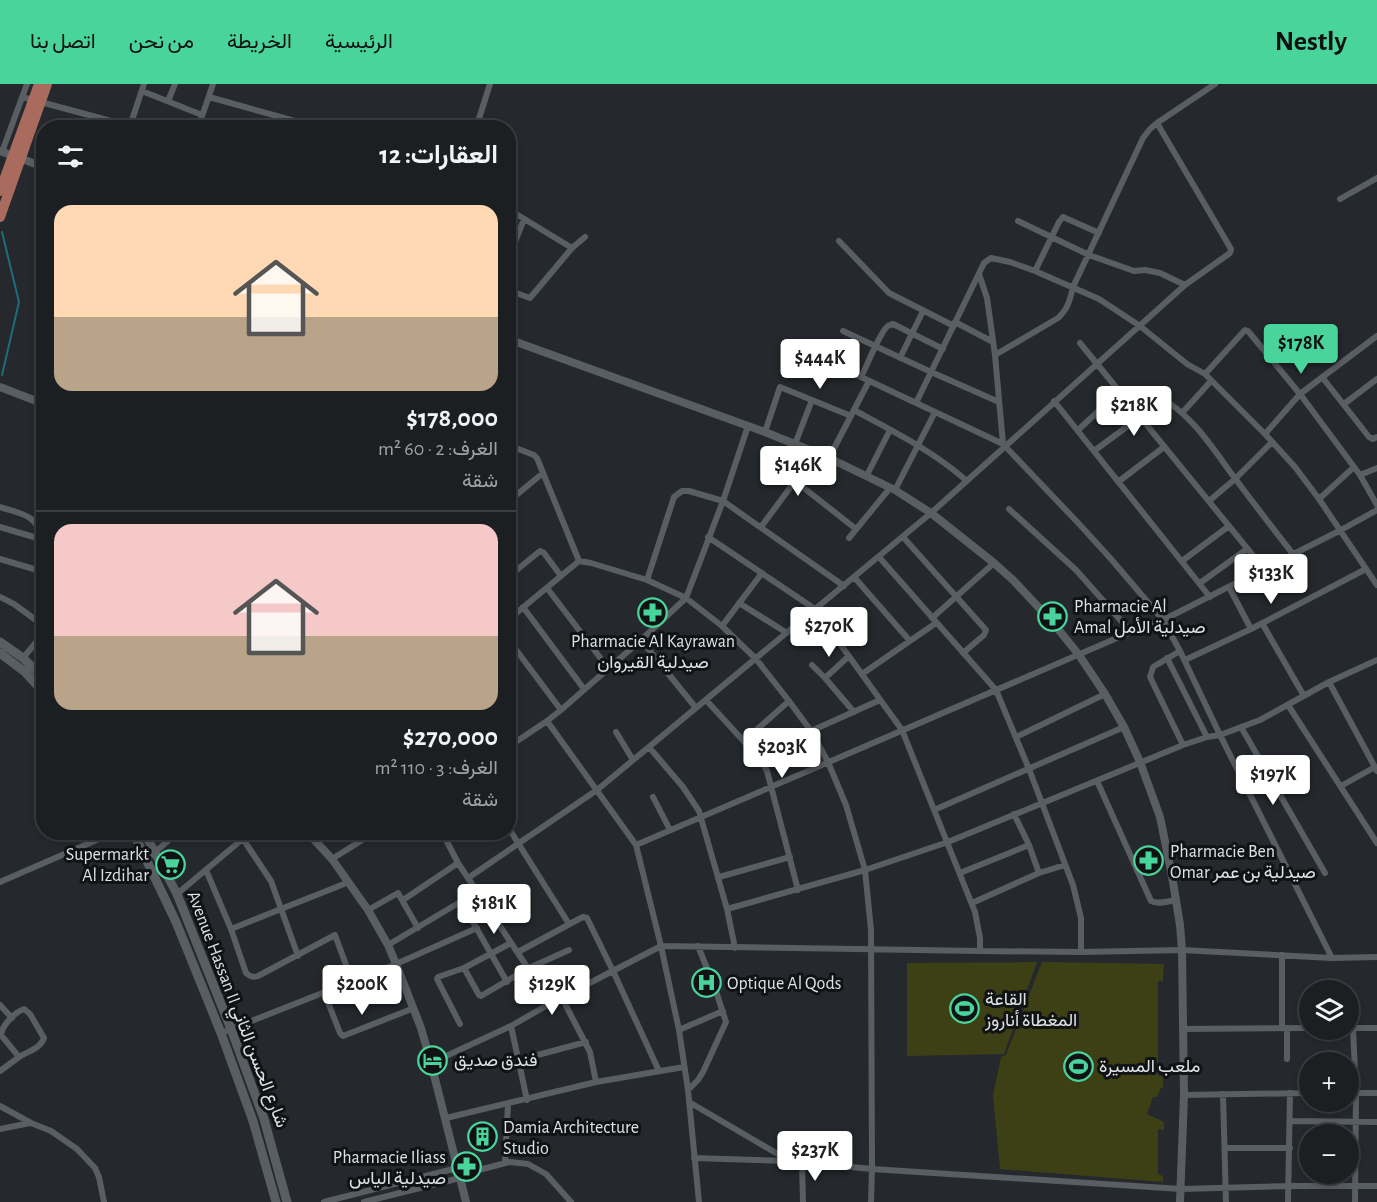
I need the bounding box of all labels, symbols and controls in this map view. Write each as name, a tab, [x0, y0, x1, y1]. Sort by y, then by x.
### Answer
text: Nestly	[1275, 28, 1347, 56]
text: اتصل بنا	[30, 31, 96, 52]
text: من نحن	[129, 31, 194, 52]
text: الخريطة	[227, 31, 292, 52]
text: الرئيسية	[325, 31, 393, 52]
icon: filters	[54, 140, 87, 173]
text: العقارات: 12	[379, 142, 498, 168]
icon: home	[222, 244, 330, 352]
pin: $178K	[1259, 324, 1343, 375]
text: $178K	[1278, 333, 1324, 353]
pin: $444K	[778, 339, 862, 390]
text: $444K	[795, 348, 845, 368]
pin: $218K	[1092, 386, 1176, 437]
text: $218K	[1110, 395, 1158, 415]
text: $178,000	[406, 405, 498, 431]
text: الغرف: 2 · 60 m²	[378, 439, 498, 459]
pin: $146K	[756, 446, 840, 497]
text: $146K	[774, 455, 822, 475]
text: شقة	[462, 471, 498, 491]
pin: $133K	[1229, 554, 1313, 605]
icon: home	[222, 563, 330, 671]
text: $133K	[1248, 563, 1294, 583]
pharmacy icon: Pharmacie Al Kayrawan صيدلية القيروان	[637, 596, 669, 628]
place label: Pharmacie Al Amal صيدلية الأمل	[1074, 598, 1206, 638]
pharmacy icon: Pharmacie Al Amal صيدلية الأمل	[1037, 600, 1069, 632]
pin: $270K	[787, 607, 871, 658]
text: $270K	[804, 616, 854, 636]
place label: Pharmacie Al Kayrawan صيدلية القيروان	[571, 633, 735, 673]
text: $270,000	[403, 724, 498, 750]
pin: $203K	[740, 728, 824, 779]
text: $203K	[757, 737, 807, 757]
pin: $197K	[1231, 755, 1315, 806]
text: الغرف: 3 · 110 m²	[375, 758, 498, 778]
text: $197K	[1250, 764, 1296, 784]
text: شقة	[462, 790, 498, 810]
place label: Pharmacie Ben Omar صيدلية بن عمر	[1170, 843, 1316, 883]
pharmacy icon: Pharmacie Ben Omar صيدلية بن عمر	[1133, 845, 1165, 877]
place label: Supermarkt Al Izdihar	[66, 846, 149, 885]
supermarket icon: Supermarkt Al Izdihar	[154, 848, 186, 880]
pin: $181K	[452, 884, 536, 935]
street label: Avenue Hassan II شارع الحسن الثاني	[179, 889, 291, 1132]
text: $181K	[472, 893, 516, 913]
pin: $200K	[320, 965, 404, 1016]
pin: $129K	[510, 965, 594, 1016]
hospital icon: Optique Al Qods	[690, 967, 722, 999]
text: $200K	[337, 974, 387, 994]
text: $129K	[529, 974, 575, 994]
place label: Optique Al Qods	[727, 975, 841, 993]
map controls	[1299, 980, 1359, 1184]
button: layers	[1299, 980, 1359, 1040]
place label: القاعة المغطاة أناروز	[984, 991, 1077, 1031]
sports icon: القاعة المغطاة أناروز	[948, 993, 980, 1025]
hotel icon: فندق صديق	[417, 1044, 449, 1076]
sports icon: ملعب المسيرة	[1062, 1050, 1094, 1082]
place label: فندق صديق	[454, 1052, 537, 1071]
button: +	[1299, 1052, 1359, 1112]
place label: ملعب المسيرة	[1099, 1058, 1200, 1077]
place label: Damia Architecture Studio	[503, 1119, 639, 1158]
building icon: Damia Architecture Studio	[466, 1121, 498, 1153]
button: −	[1299, 1124, 1359, 1184]
pin: $237K	[773, 1131, 857, 1182]
text: $237K	[791, 1140, 839, 1160]
place label: Pharmacie Iliass صيدلية الياس	[333, 1149, 446, 1189]
pharmacy icon: Pharmacie Iliass صيدلية الياس	[451, 1151, 483, 1183]

